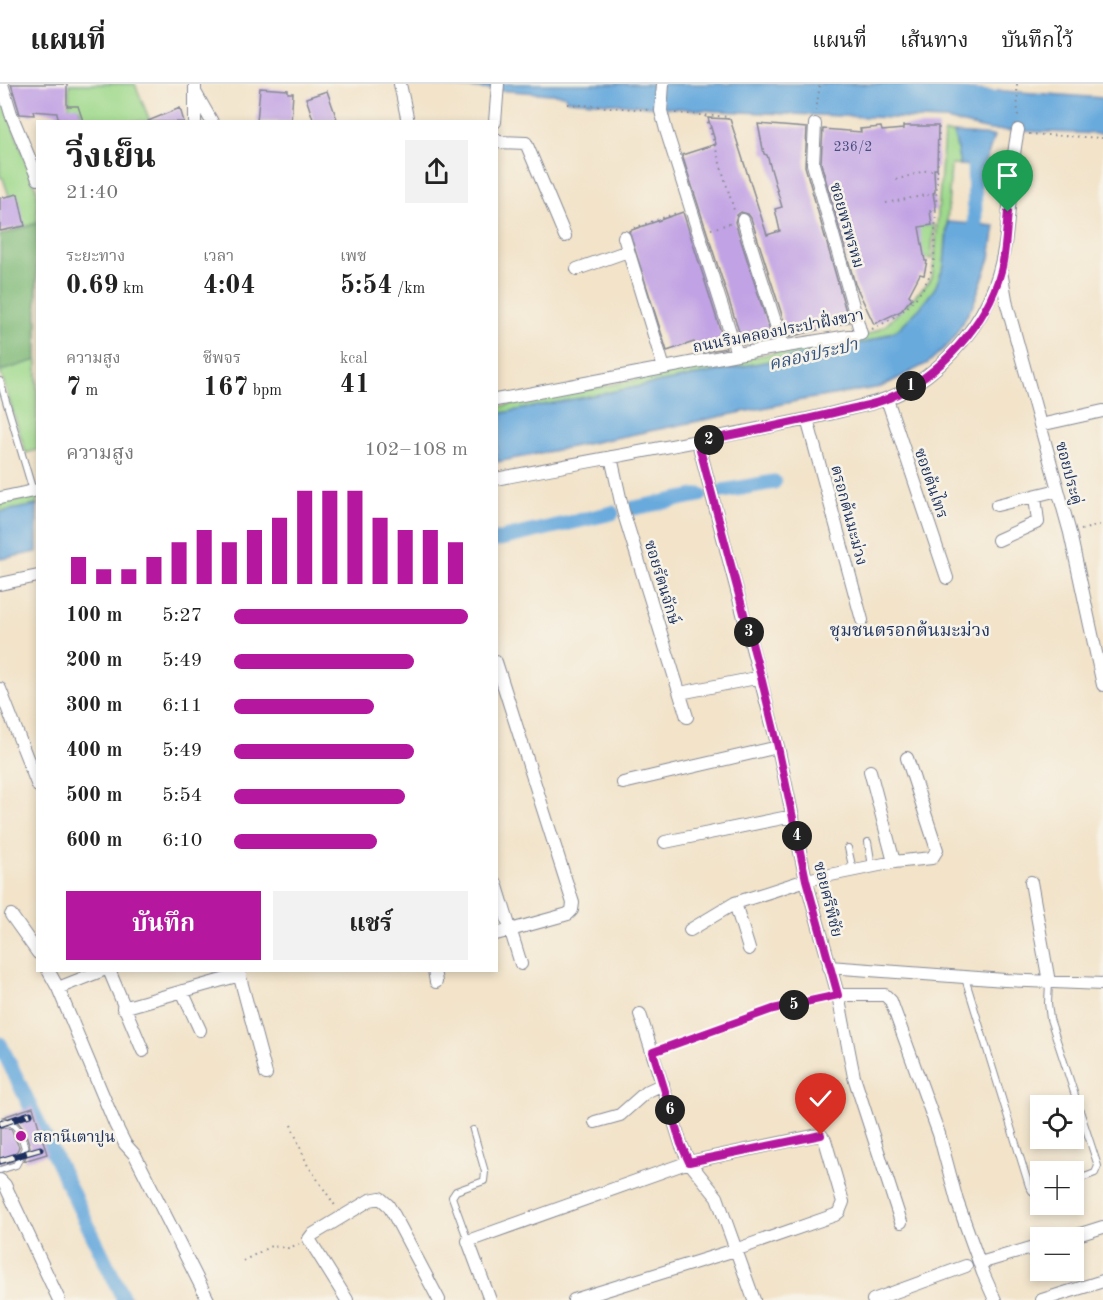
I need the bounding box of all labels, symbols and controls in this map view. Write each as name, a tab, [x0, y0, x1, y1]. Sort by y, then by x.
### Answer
text: แผนที่	[30, 28, 106, 56]
text: แผนที่	[812, 31, 867, 52]
text: เส้นทาง	[900, 31, 968, 52]
text: บันทึกไว้	[1001, 31, 1073, 52]
button: share	[405, 140, 468, 203]
house number: 236/2	[834, 140, 872, 154]
text: วิ่งเย็น	[66, 142, 156, 175]
pin	[982, 150, 1033, 212]
icon: arrive	[991, 159, 1024, 192]
street label: ซอยพรพรหม	[826, 181, 866, 270]
text: 21:40	[66, 183, 118, 203]
text: ระยะทาง	[66, 249, 125, 265]
text: เวลา	[203, 249, 234, 265]
text: เพซ	[340, 249, 367, 265]
text: 0.69	[66, 273, 119, 299]
text: 4:04	[203, 273, 256, 299]
text: 5:54	[340, 273, 393, 299]
text: km	[119, 281, 144, 297]
text: /km	[393, 281, 425, 297]
street label: ถนนริมคลองประปาฝั่งขวา	[691, 304, 865, 356]
water label: คลองประปา	[766, 333, 860, 375]
text: ความสูง	[66, 351, 121, 367]
text: ชีพจร	[203, 351, 241, 367]
text: kcal	[340, 351, 368, 367]
pin: 1	[896, 371, 926, 401]
text: 41	[340, 372, 370, 398]
text: 7	[66, 375, 81, 401]
text: 167	[203, 375, 248, 401]
text: 1	[906, 378, 916, 394]
text: m	[81, 383, 98, 399]
text: bpm	[248, 383, 282, 399]
pin: 2	[694, 425, 724, 455]
text: 2	[704, 432, 714, 448]
text: 102–108 m	[365, 440, 468, 460]
street label: ซอยประดู่	[1051, 440, 1086, 507]
text: ความสูง	[66, 444, 134, 464]
street label: ซอยต้นไทร	[911, 445, 953, 521]
street label: ตรอกต้นมะม่วง	[827, 463, 871, 567]
street label: ซอยรัตนจักษ์	[641, 538, 684, 627]
text: 100 m	[66, 606, 122, 626]
text: 5:27	[162, 606, 202, 626]
pin: 3	[734, 617, 764, 647]
district label: ชุมชนตรอกต้นมะม่วง	[830, 620, 990, 642]
text: 3	[744, 624, 754, 640]
text: 200 m	[66, 651, 122, 671]
text: 5:49	[162, 651, 202, 671]
text: 300 m	[66, 696, 122, 716]
text: 6:11	[162, 696, 202, 716]
text: 400 m	[66, 741, 122, 761]
text: 5:49	[162, 741, 202, 761]
text: 500 m	[66, 786, 122, 806]
text: 5:54	[162, 786, 202, 806]
pin: 4	[782, 821, 812, 851]
text: 4	[792, 828, 802, 844]
text: 600 m	[66, 831, 122, 851]
text: 6:10	[162, 831, 202, 851]
street label: ซอยศรีพิชัย	[810, 860, 846, 939]
button: บันทึก	[66, 891, 261, 960]
button: แชร์	[273, 891, 468, 960]
pin: 5	[779, 990, 809, 1020]
text: 5	[789, 997, 799, 1013]
pin	[795, 1073, 846, 1135]
icon: check	[804, 1082, 837, 1115]
pin: 6	[655, 1095, 685, 1125]
map controls	[1030, 1095, 1084, 1281]
button: locate	[1030, 1095, 1084, 1149]
text: 6	[665, 1102, 675, 1118]
place label: สถานีเตาปูน	[33, 1128, 115, 1147]
marker: สถานีเตาปูน	[14, 1129, 28, 1143]
button: +	[1030, 1161, 1084, 1215]
button: −	[1030, 1227, 1084, 1281]

